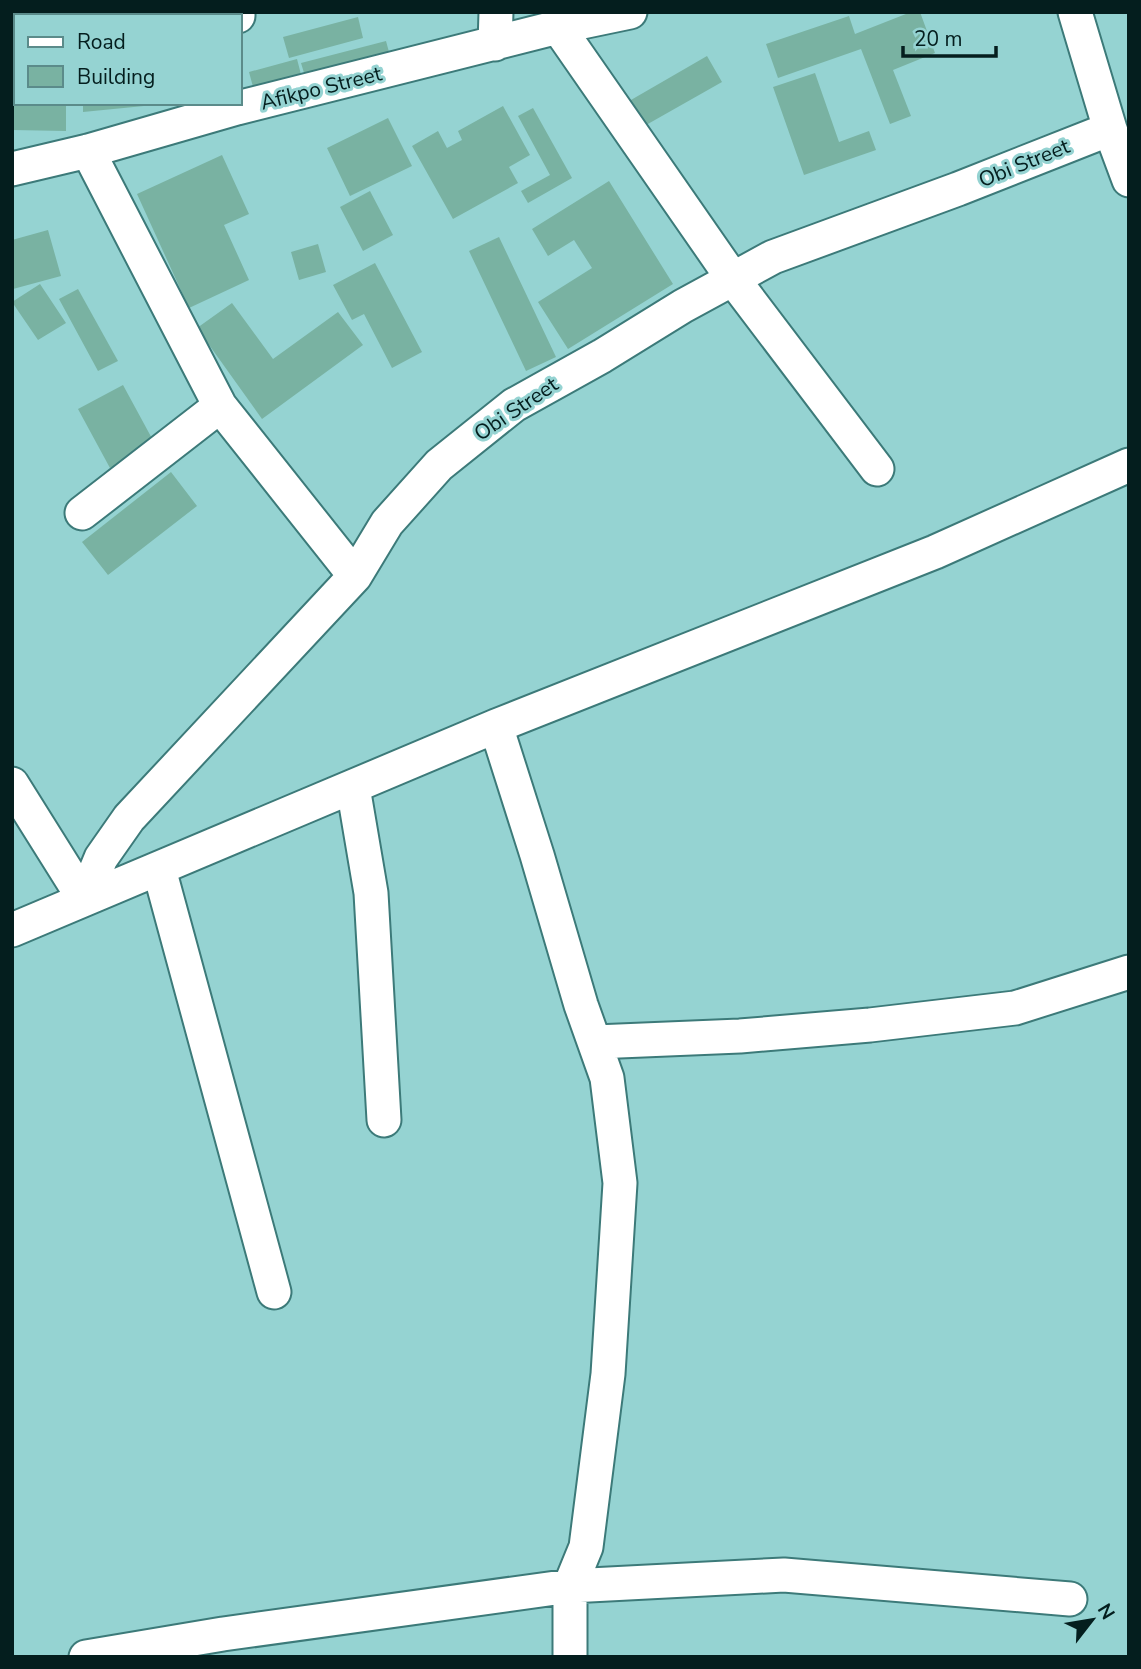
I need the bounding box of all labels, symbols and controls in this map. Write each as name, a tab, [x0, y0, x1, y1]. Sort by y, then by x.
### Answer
legend	[14, 14, 242, 105]
scale bar	[903, 14, 996, 58]
text: 20 m	[914, 25, 963, 53]
text: Road	[77, 28, 126, 56]
street label: Afikpo Street	[257, 59, 385, 117]
text: Building	[77, 63, 155, 91]
street label: Obi Street	[974, 132, 1074, 194]
street label: Obi Street	[468, 370, 564, 447]
north arrow	[1057, 1585, 1127, 1655]
text: N	[1091, 1599, 1121, 1625]

